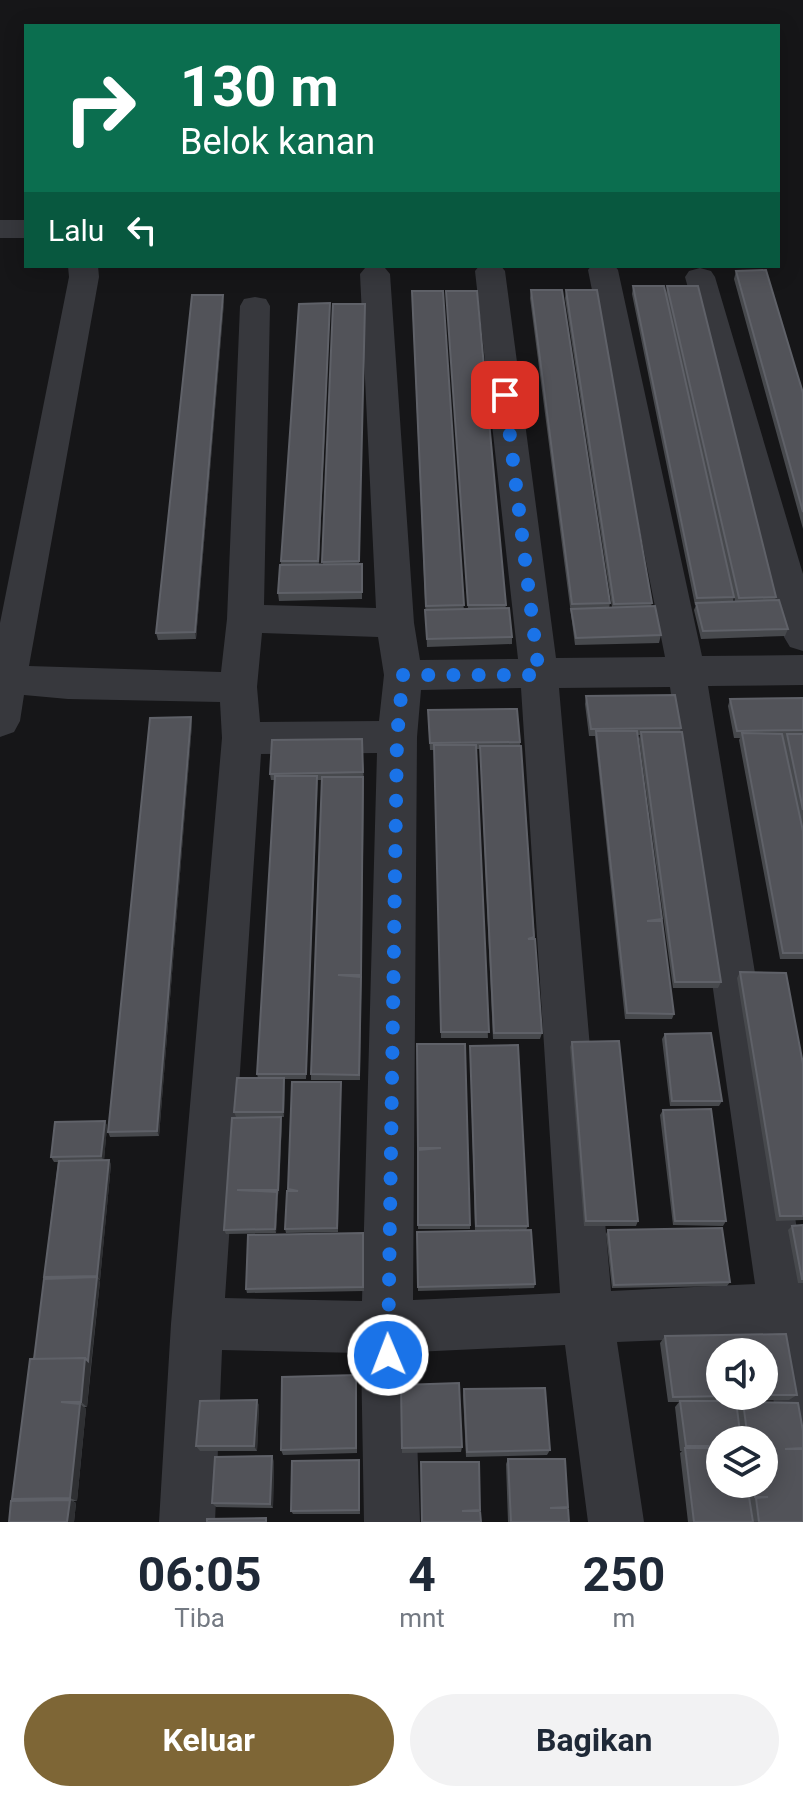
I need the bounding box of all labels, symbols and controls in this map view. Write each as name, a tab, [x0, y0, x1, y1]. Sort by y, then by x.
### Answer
text: 130 m	[180, 54, 339, 120]
icon: right	[48, 56, 152, 160]
text: Belok kanan	[180, 121, 375, 163]
icon: left	[120, 208, 164, 252]
text: Lalu	[48, 213, 104, 248]
pin	[471, 361, 539, 429]
icon: arrive	[483, 373, 527, 417]
position arrow	[346, 1313, 430, 1397]
map controls	[706, 1338, 778, 1498]
button: sound	[706, 1338, 778, 1410]
button: layers	[706, 1426, 778, 1498]
text: 06:05	[138, 1546, 261, 1603]
text: 4	[408, 1546, 436, 1603]
text: 250	[583, 1546, 665, 1603]
text: Tiba	[174, 1603, 225, 1633]
text: mnt	[399, 1603, 445, 1633]
text: m	[613, 1603, 635, 1633]
button: Keluar	[24, 1694, 394, 1786]
button: Bagikan	[410, 1694, 779, 1786]

